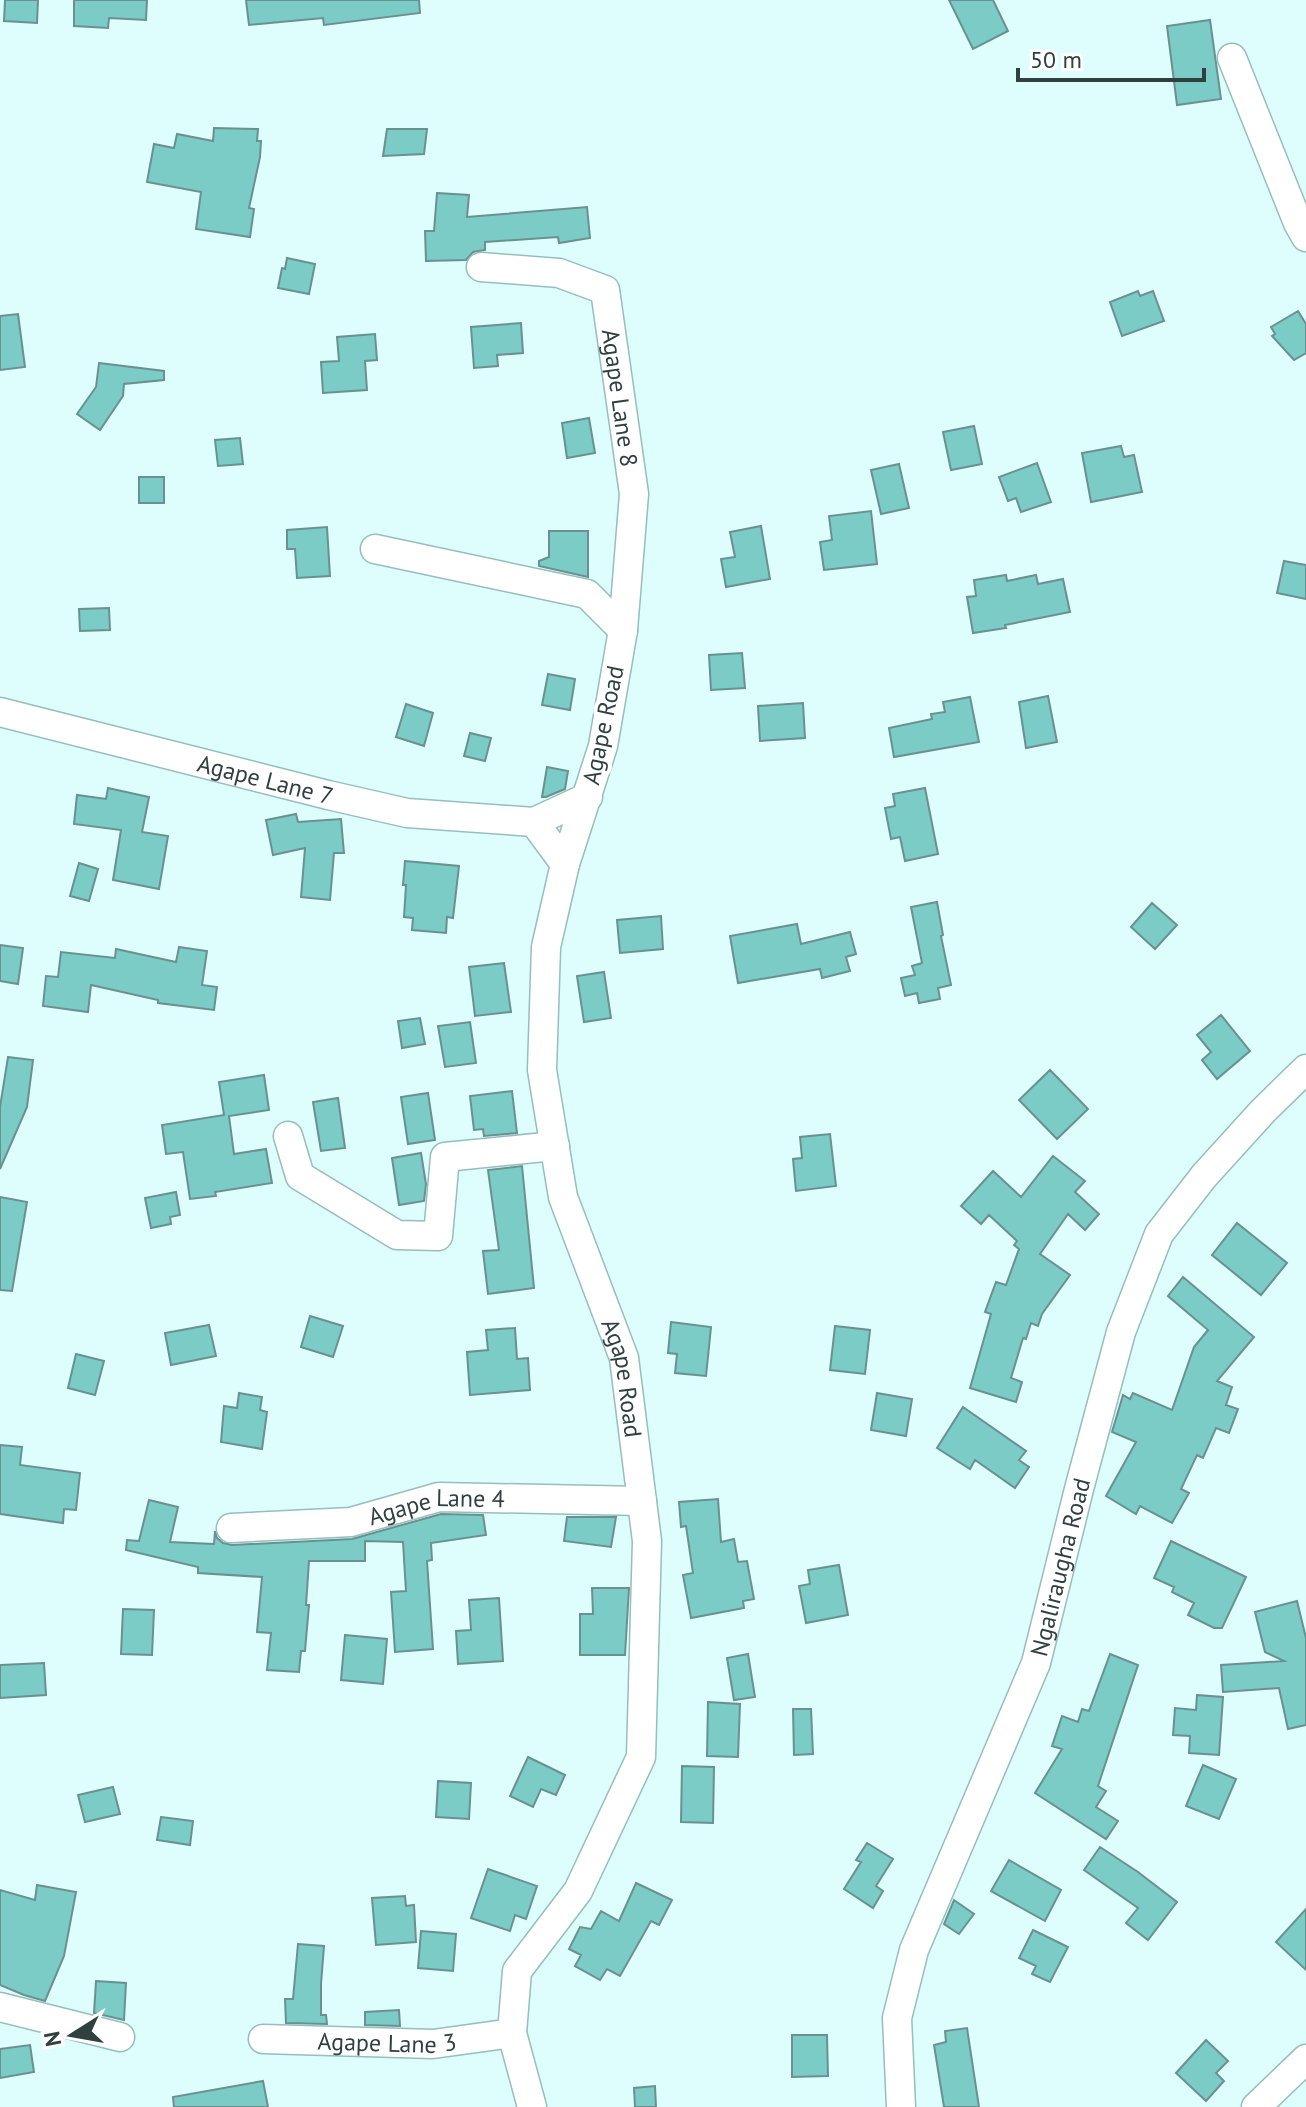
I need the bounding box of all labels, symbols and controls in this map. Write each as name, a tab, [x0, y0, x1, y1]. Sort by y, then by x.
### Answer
scale bar	[1018, 32, 1204, 82]
text: 50 m	[1030, 44, 1082, 75]
street label: Agape Lane 8	[595, 327, 645, 469]
street label: Agape Road	[575, 663, 631, 787]
street label: Agape Lane 7	[195, 747, 337, 811]
street label: Agape Road	[595, 1314, 649, 1439]
street label: Ngaliraugha Road	[1023, 1474, 1097, 1659]
street label: Agape Lane 4	[364, 1481, 505, 1532]
north arrow	[32, 1995, 112, 2075]
street label: Agape Lane 3	[317, 2025, 458, 2060]
text: N	[37, 2029, 67, 2049]

